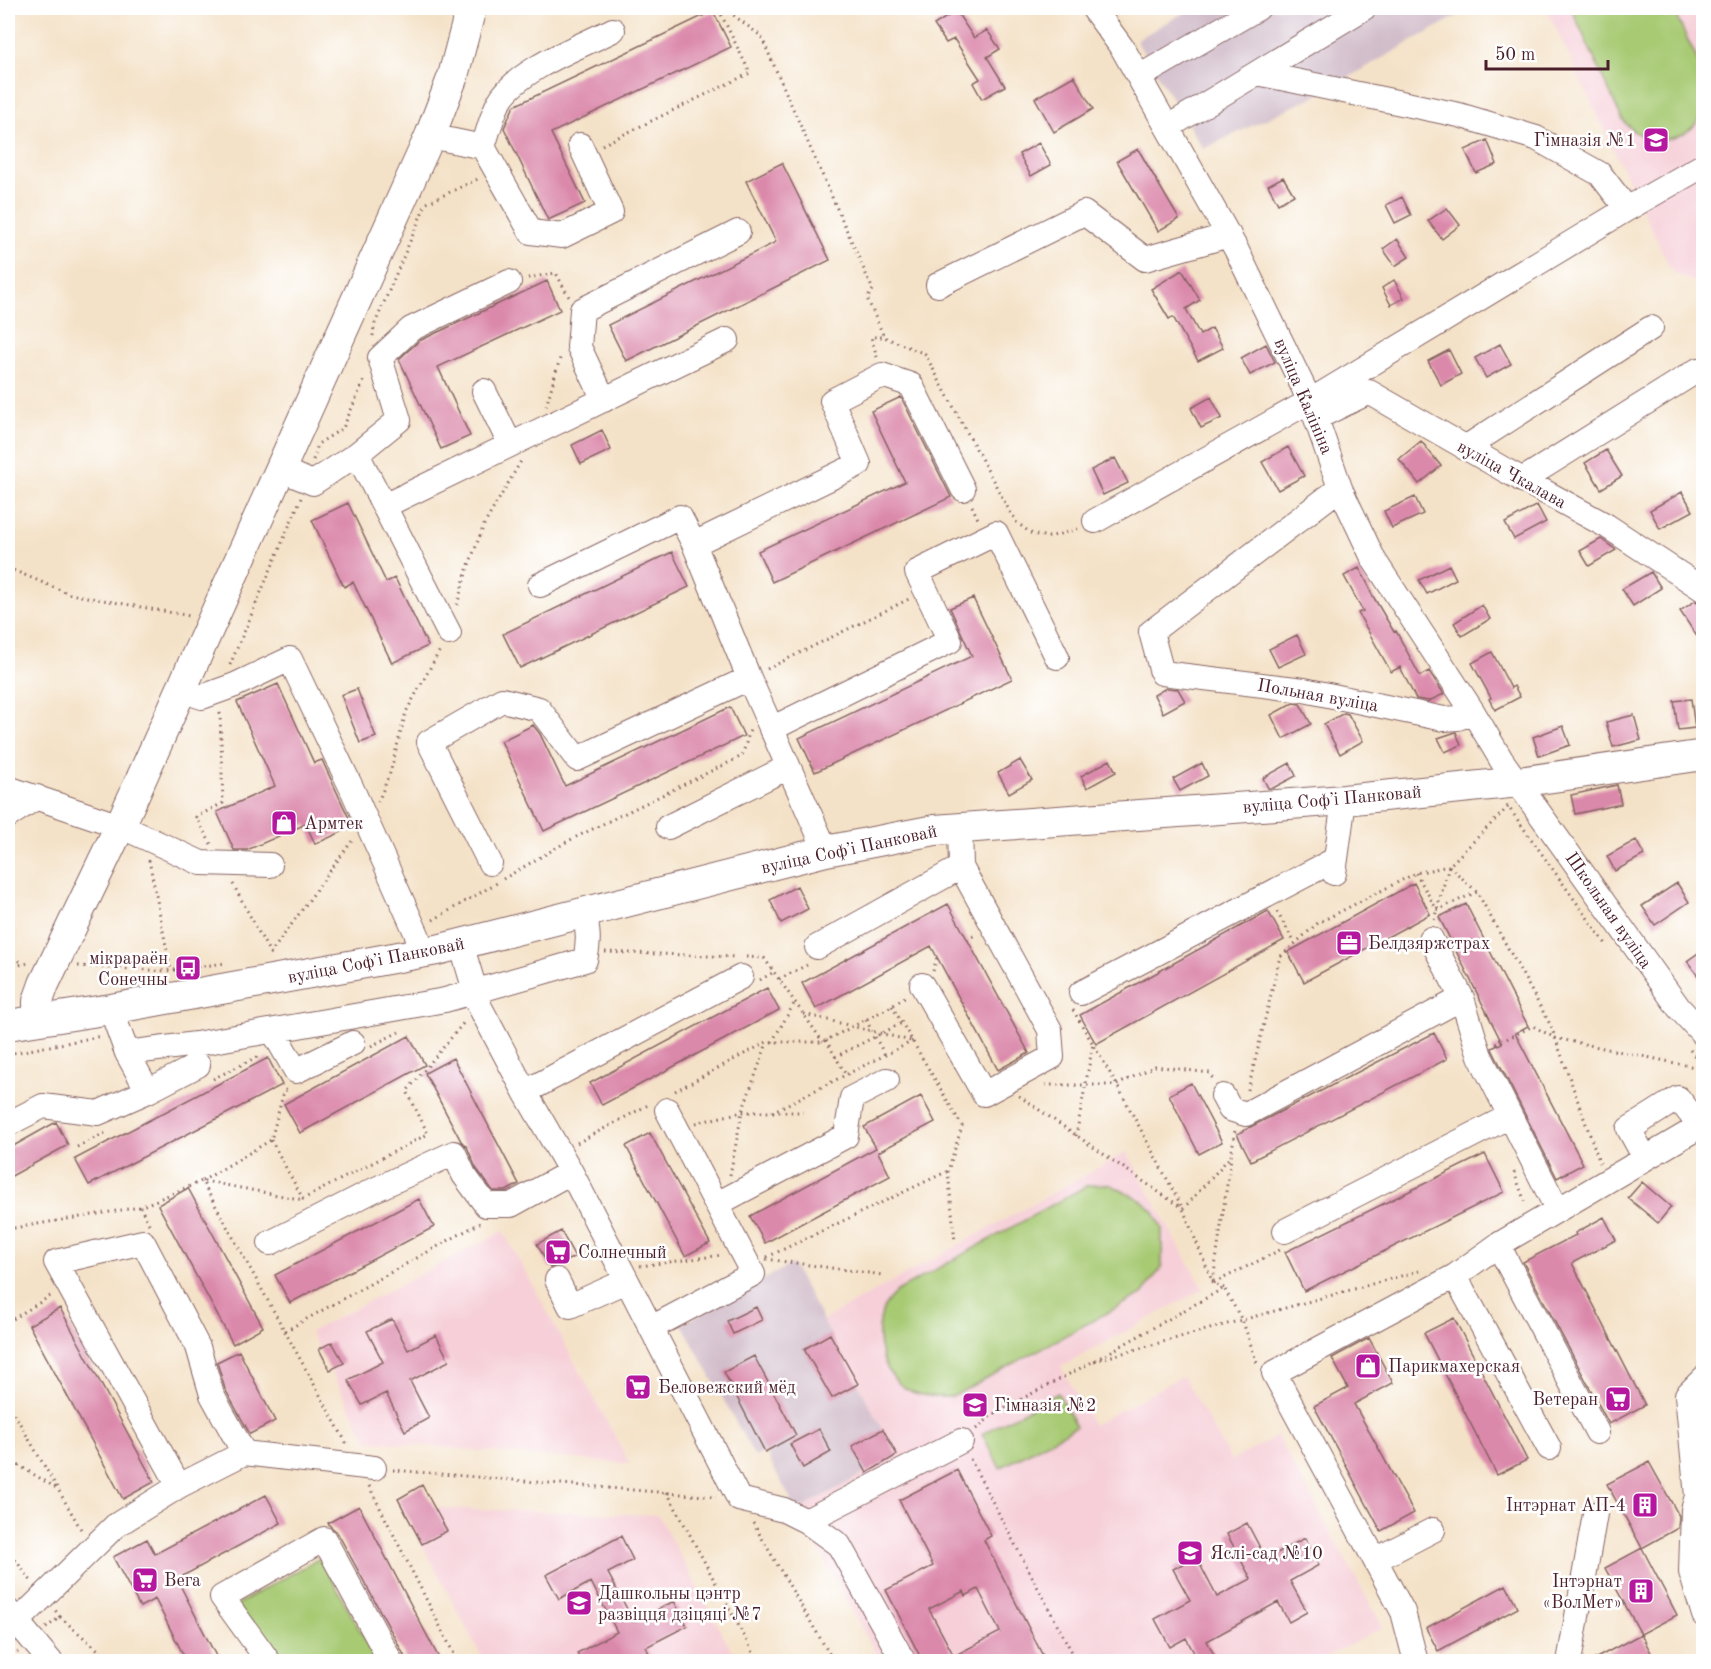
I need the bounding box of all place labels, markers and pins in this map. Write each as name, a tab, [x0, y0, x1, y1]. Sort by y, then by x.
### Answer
school or university icon: Гімназія №1	[1641, 125, 1671, 155]
place label: Гімназія №1	[1534, 132, 1636, 150]
shop icon: Армтек	[269, 808, 299, 838]
place label: Армтек	[304, 815, 363, 833]
office icon: Белдзяржстрах	[1334, 928, 1364, 958]
place label: Белдзяржстрах	[1368, 935, 1490, 953]
place label: мікрараён Сонечны	[89, 950, 168, 989]
bus stop icon: мікрараён Сонечны	[173, 953, 203, 983]
supermarket icon: Солнечный	[543, 1237, 573, 1267]
place label: Солнечный	[578, 1244, 667, 1262]
shop icon: Парикмахерская	[1353, 1351, 1383, 1381]
place label: Парикмахерская	[1388, 1358, 1520, 1376]
supermarket icon: Беловежский мёд	[623, 1372, 653, 1402]
place label: Беловежский мёд	[658, 1379, 796, 1397]
supermarket icon: Ветеран	[1603, 1384, 1633, 1414]
school or university icon: Гімназія №2	[960, 1390, 990, 1420]
place label: Ветеран	[1532, 1391, 1598, 1409]
place label: Гімназія №2	[994, 1397, 1096, 1415]
building icon: Інтэрнат АП-4	[1630, 1490, 1660, 1520]
place label: Інтэрнат АП-4	[1506, 1497, 1626, 1515]
school or university icon: Яслі-сад №10	[1175, 1538, 1205, 1568]
place label: Яслі-сад №10	[1210, 1545, 1323, 1563]
supermarket icon: Вега	[130, 1565, 160, 1595]
place label: Вега	[164, 1572, 201, 1590]
place label: Інтэрнат «ВолМет»	[1542, 1573, 1622, 1612]
building icon: Інтэрнат «ВолМет»	[1626, 1576, 1656, 1606]
place label: Дашкольны цэнтр развіцця дзіцяці №7	[598, 1585, 762, 1624]
school or university icon: Дашкольны цэнтр развіцця дзіцяці №7	[564, 1588, 594, 1618]

